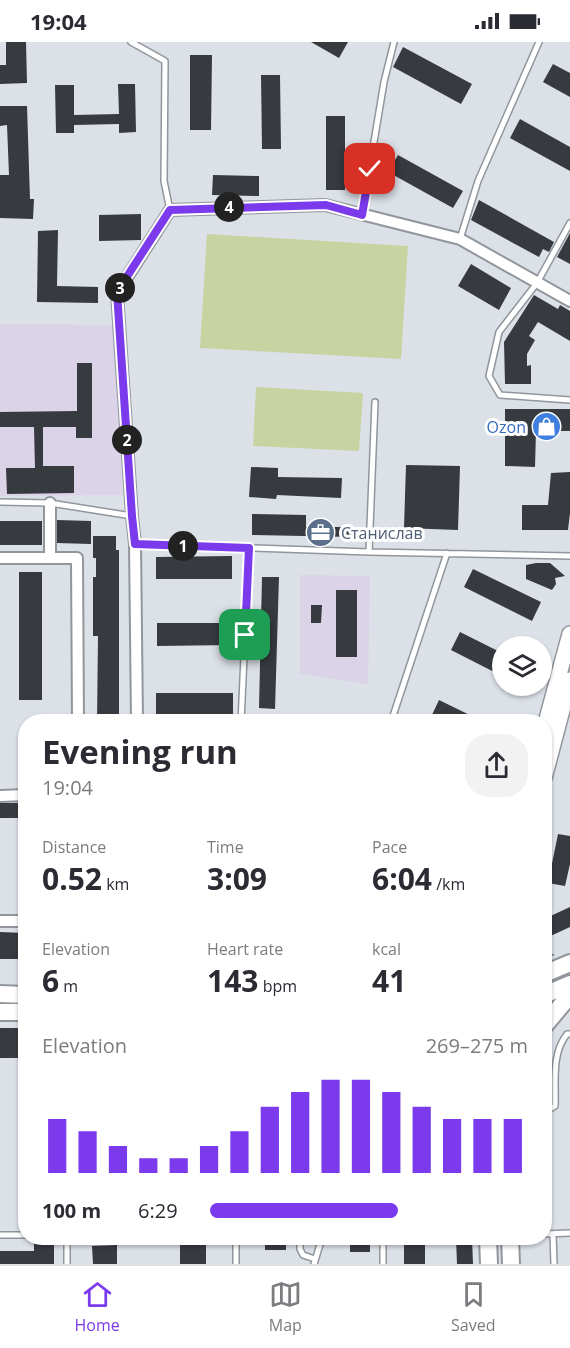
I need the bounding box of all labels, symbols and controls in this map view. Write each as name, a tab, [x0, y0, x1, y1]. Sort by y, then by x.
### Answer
text: 19:04	[30, 6, 87, 36]
pin	[344, 143, 395, 194]
icon: check	[353, 152, 386, 185]
pin: 4	[214, 192, 244, 222]
text: 4	[224, 196, 234, 218]
pin: 3	[105, 273, 135, 303]
text: 3	[115, 277, 125, 299]
shop icon: Ozon	[531, 411, 563, 443]
place label: Ozon	[487, 416, 526, 438]
pin: 2	[112, 425, 142, 455]
text: 2	[122, 429, 132, 451]
office icon: Станислав	[304, 517, 336, 549]
place label: Станислав	[341, 522, 423, 544]
pin: 1	[168, 531, 198, 561]
text: 1	[178, 535, 188, 557]
pin	[219, 609, 270, 660]
icon: arrive	[228, 618, 261, 651]
map controls	[492, 636, 552, 696]
button: layers	[492, 636, 552, 696]
text: Evening run	[42, 729, 238, 774]
button: share	[465, 734, 528, 797]
text: 19:04	[42, 774, 93, 801]
text: Distance	[42, 836, 106, 858]
text: Time	[207, 836, 244, 858]
text: Pace	[372, 836, 407, 858]
text: 0.52	[42, 858, 102, 899]
text: 3:09	[207, 858, 267, 899]
text: 6:04	[372, 858, 432, 899]
text: km	[102, 873, 129, 895]
text: /km	[432, 873, 465, 895]
text: Elevation	[42, 938, 110, 960]
text: Heart rate	[207, 938, 283, 960]
text: kcal	[372, 938, 401, 960]
text: 6	[42, 960, 59, 1001]
text: 143	[207, 960, 258, 1001]
text: 41	[372, 960, 406, 1001]
text: m	[59, 975, 78, 997]
text: bpm	[258, 975, 297, 997]
text: Elevation	[42, 1032, 127, 1059]
text: 269–275 m	[426, 1032, 528, 1059]
text: 100 m	[42, 1197, 101, 1224]
text: 6:29	[138, 1197, 178, 1224]
tab: Home	[75, 1278, 120, 1336]
tab: Map	[269, 1278, 302, 1336]
tab: Saved	[451, 1278, 495, 1336]

